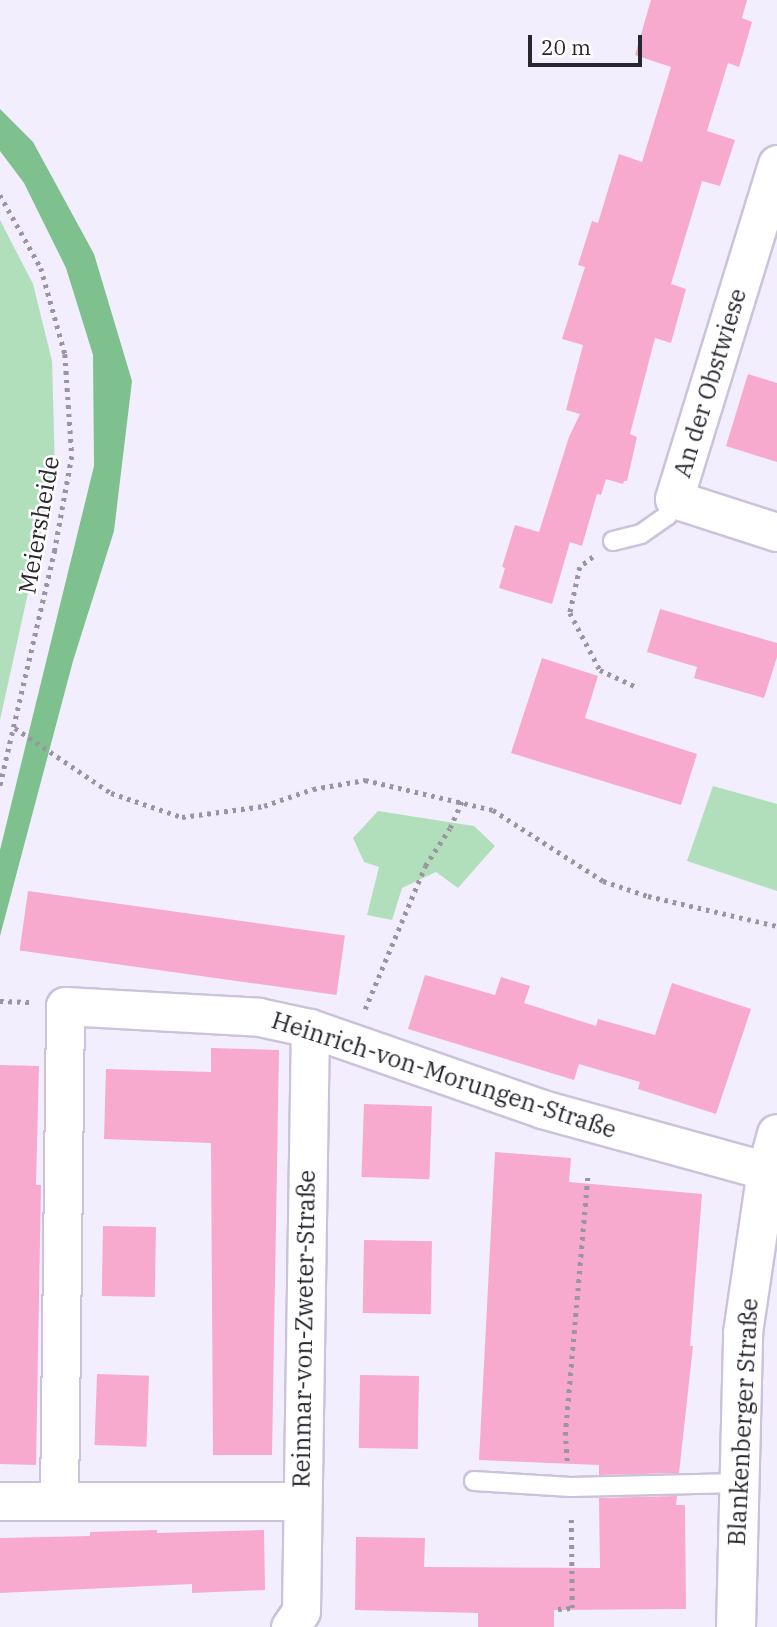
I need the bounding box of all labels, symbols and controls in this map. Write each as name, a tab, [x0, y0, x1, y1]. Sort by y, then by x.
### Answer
scale bar	[532, 21, 646, 65]
text: 20 m	[541, 33, 591, 61]
street label: An der Obstwiese	[668, 285, 752, 481]
street label: Meiersheide	[13, 454, 65, 596]
street label: Heinrich-von-Morungen-Straße	[268, 1006, 620, 1144]
street label: Reinmar-von-Zweter-Straße	[287, 1170, 321, 1488]
street label: Blankenberger Straße	[722, 1297, 764, 1547]

